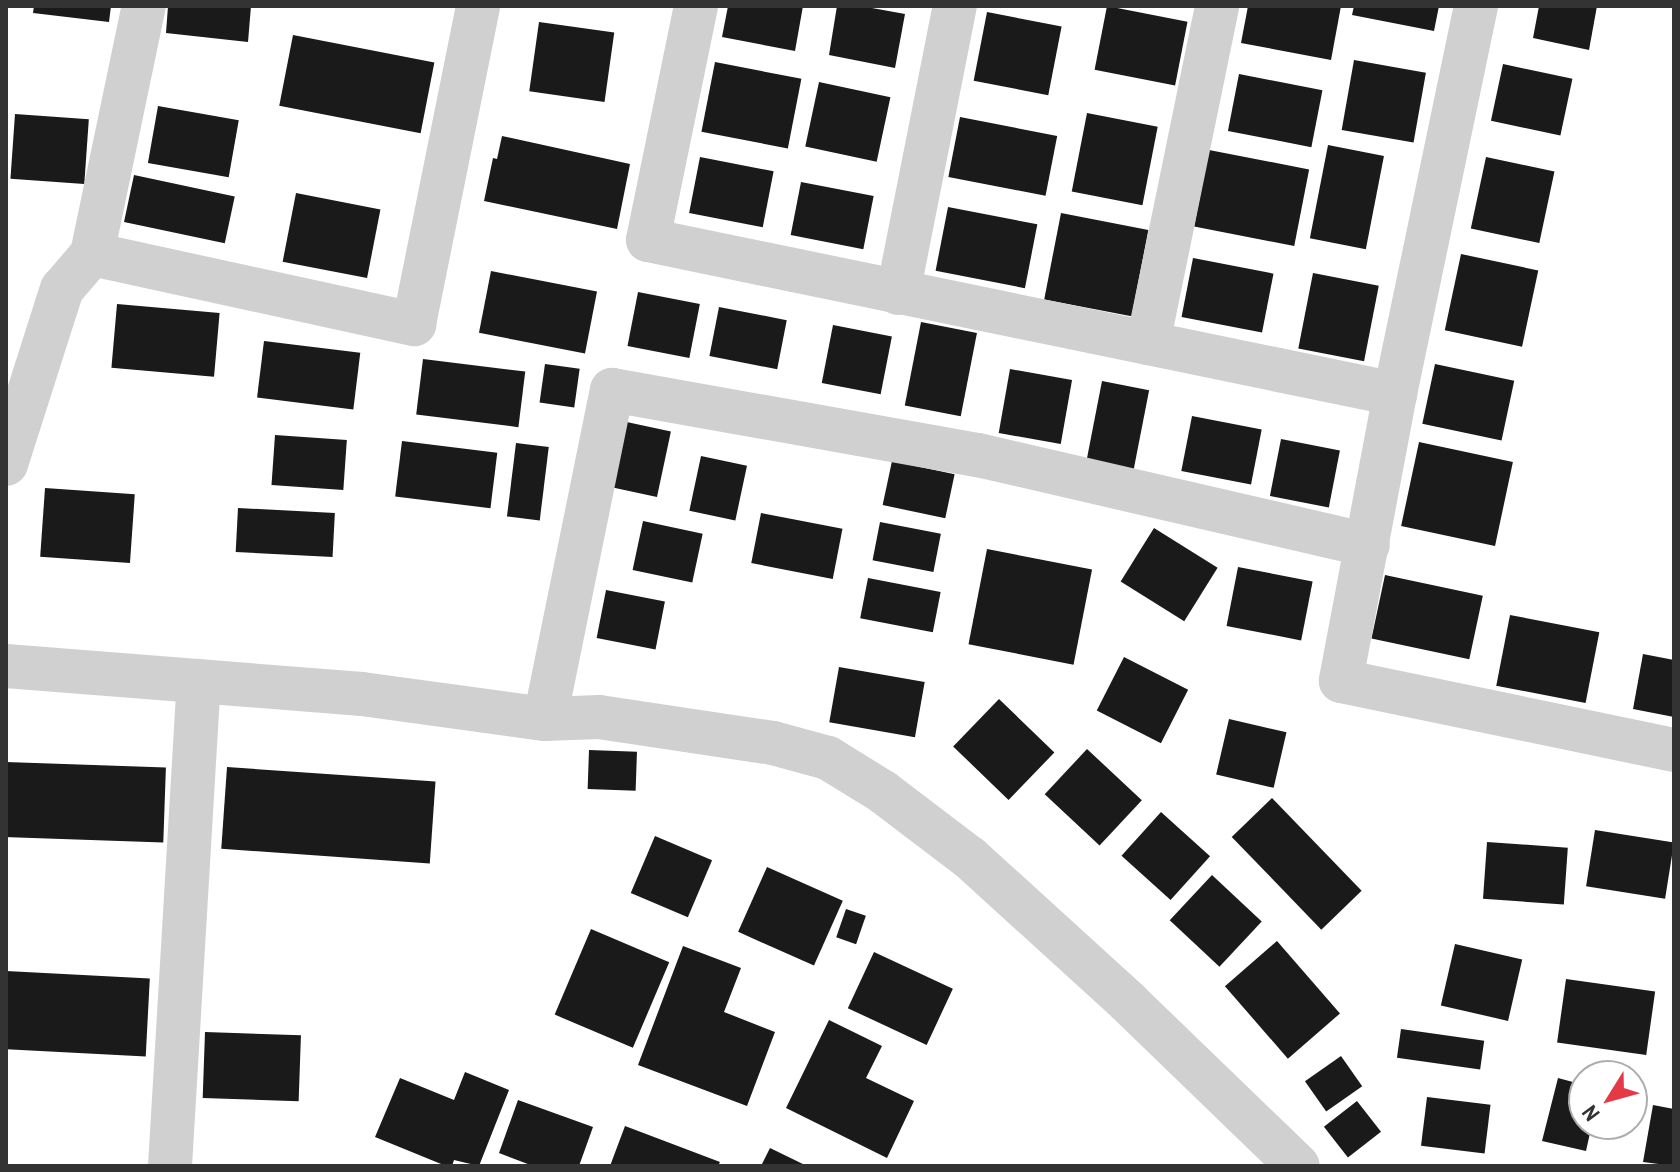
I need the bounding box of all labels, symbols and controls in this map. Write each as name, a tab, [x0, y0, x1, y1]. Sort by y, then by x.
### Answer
north arrow	[1568, 1060, 1648, 1140]
text: N	[1575, 1099, 1606, 1127]

